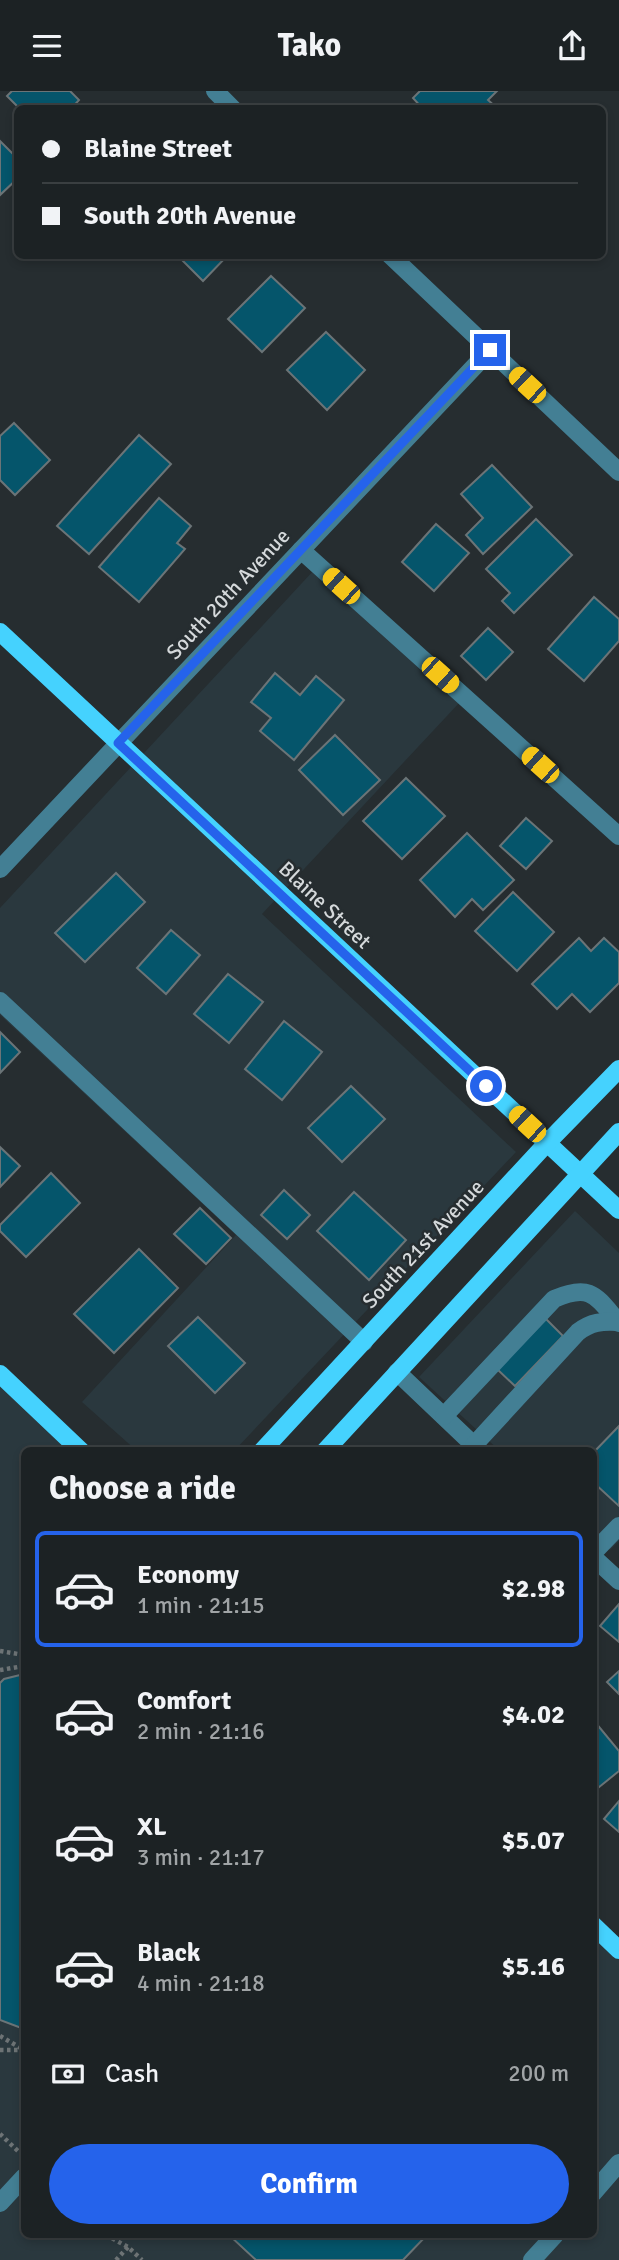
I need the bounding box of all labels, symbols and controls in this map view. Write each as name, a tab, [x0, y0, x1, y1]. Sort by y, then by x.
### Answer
text: Tako	[278, 26, 341, 65]
icon: menu	[28, 27, 66, 65]
icon: share	[553, 27, 591, 65]
text: Blaine Street	[84, 133, 232, 165]
text: South 20th Avenue	[84, 200, 296, 232]
route end	[474, 334, 506, 366]
car	[505, 363, 550, 407]
street label: South 20th Avenue	[161, 523, 295, 665]
car	[319, 564, 364, 608]
car	[418, 653, 463, 697]
car	[518, 743, 563, 787]
street label: Blaine Street	[273, 856, 377, 954]
route start	[470, 1070, 502, 1102]
car	[505, 1102, 550, 1146]
street label: South 21st Avenue	[357, 1174, 489, 1314]
text: Choose a ride	[49, 1469, 236, 1508]
icon: car	[53, 1558, 116, 1621]
text: Economy	[137, 1559, 239, 1591]
text: $2.98	[501, 1573, 565, 1605]
text: 1 min · 21:15	[137, 1591, 265, 1620]
icon: car	[53, 1684, 116, 1747]
text: Comfort	[137, 1685, 231, 1717]
text: $4.02	[501, 1699, 565, 1731]
text: 2 min · 21:16	[137, 1717, 265, 1746]
icon: car	[53, 1810, 116, 1873]
text: XL	[137, 1811, 167, 1843]
text: $5.07	[501, 1825, 565, 1857]
text: 3 min · 21:17	[137, 1843, 265, 1872]
icon: car	[53, 1936, 116, 1999]
text: Black	[137, 1937, 200, 1969]
text: $5.16	[501, 1951, 565, 1983]
text: 4 min · 21:18	[137, 1969, 265, 1998]
icon: cash	[49, 2055, 87, 2093]
text: Cash	[105, 2058, 159, 2090]
text: 200 m	[508, 2059, 569, 2088]
button: Confirm	[49, 2144, 569, 2224]

